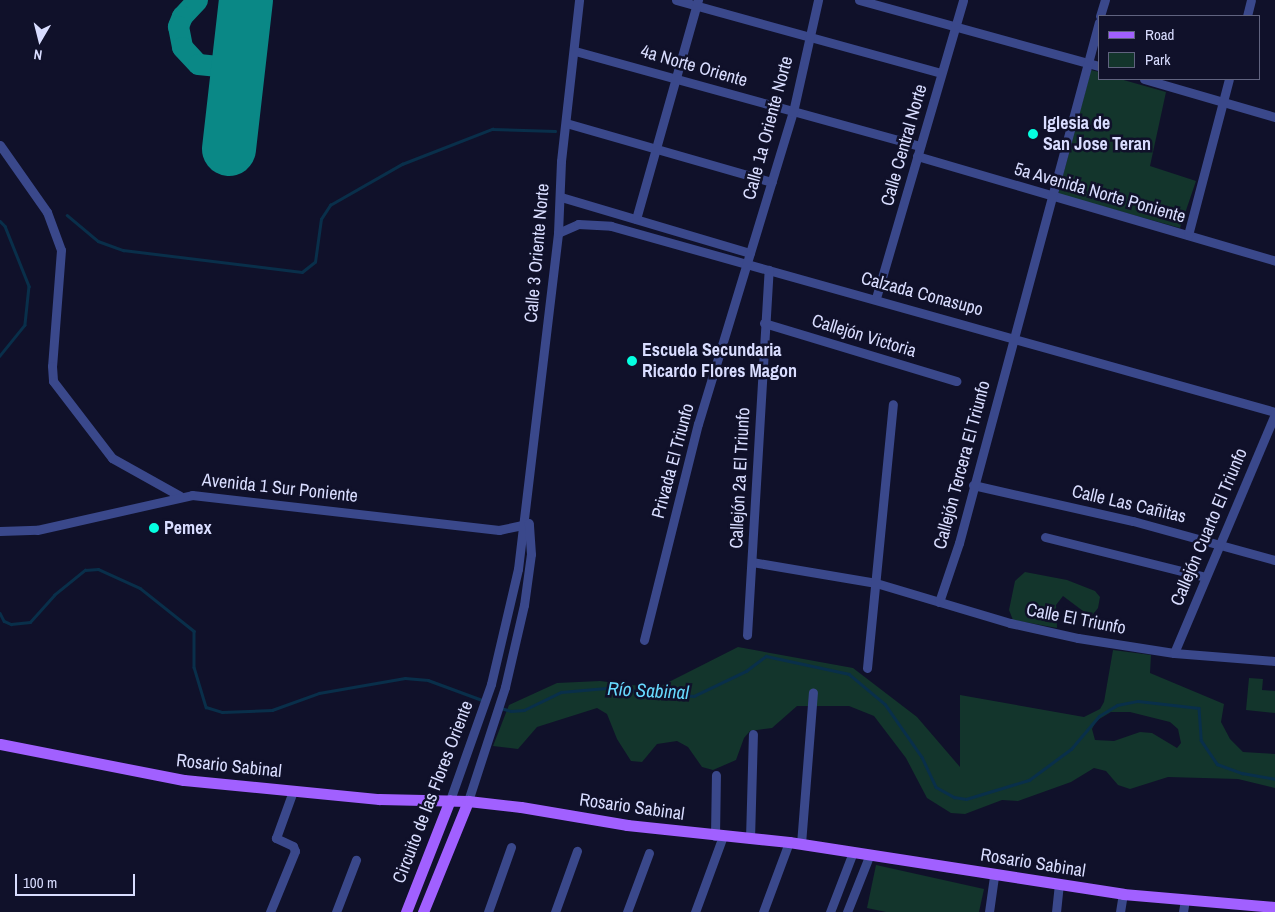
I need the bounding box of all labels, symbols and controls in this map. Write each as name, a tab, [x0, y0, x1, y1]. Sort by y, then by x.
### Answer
north arrow	[15, 15, 65, 65]
legend	[1098, 15, 1260, 80]
text: Road	[1145, 24, 1174, 45]
street label: 4a Norte Oriente	[638, 40, 750, 92]
text: N	[33, 45, 43, 64]
text: Park	[1145, 49, 1170, 70]
street label: Calle 1a Oriente Norte	[738, 54, 798, 202]
street label: Calle Central Norte	[876, 82, 932, 208]
place label: Iglesia de San Jose Teran	[1043, 113, 1151, 156]
marker: Iglesia de San Jose Teran	[1027, 128, 1039, 140]
street label: 5a Avenida Norte Poniente	[1012, 158, 1188, 228]
street label: Calle 3 Oriente Norte	[520, 183, 554, 323]
street label: Calzada Conasupo	[859, 267, 985, 321]
street label: Callejón Victoria	[809, 310, 919, 362]
place label: Escuela Secundaria Ricardo Flores Magon	[642, 340, 797, 382]
marker: Escuela Secundaria Ricardo Flores Magon	[626, 355, 638, 367]
street label: Callejón Tercera El Triunfo	[929, 378, 995, 552]
street label: Privada El Triunfo	[647, 401, 699, 521]
street label: Callejón 2a El Triunfo	[726, 407, 754, 549]
street label: Callejón Cuarto El Triunfo	[1166, 445, 1252, 609]
street label: Avenida 1 Sur Poniente	[201, 469, 359, 507]
street label: Calle Las Cañitas	[1070, 480, 1188, 528]
place label: Pemex	[164, 517, 212, 539]
marker: Pemex	[148, 522, 160, 534]
street label: Calle El Triunfo	[1024, 599, 1128, 639]
water label: Río Sabinal	[607, 677, 689, 705]
street label: Circuito de las Flores Oriente	[388, 698, 478, 886]
street label: Rosario Sabinal	[175, 750, 283, 782]
street label: Rosario Sabinal	[578, 789, 686, 825]
street label: Rosario Sabinal	[979, 844, 1087, 882]
scale bar	[18, 864, 138, 896]
text: 100 m	[23, 872, 57, 893]

